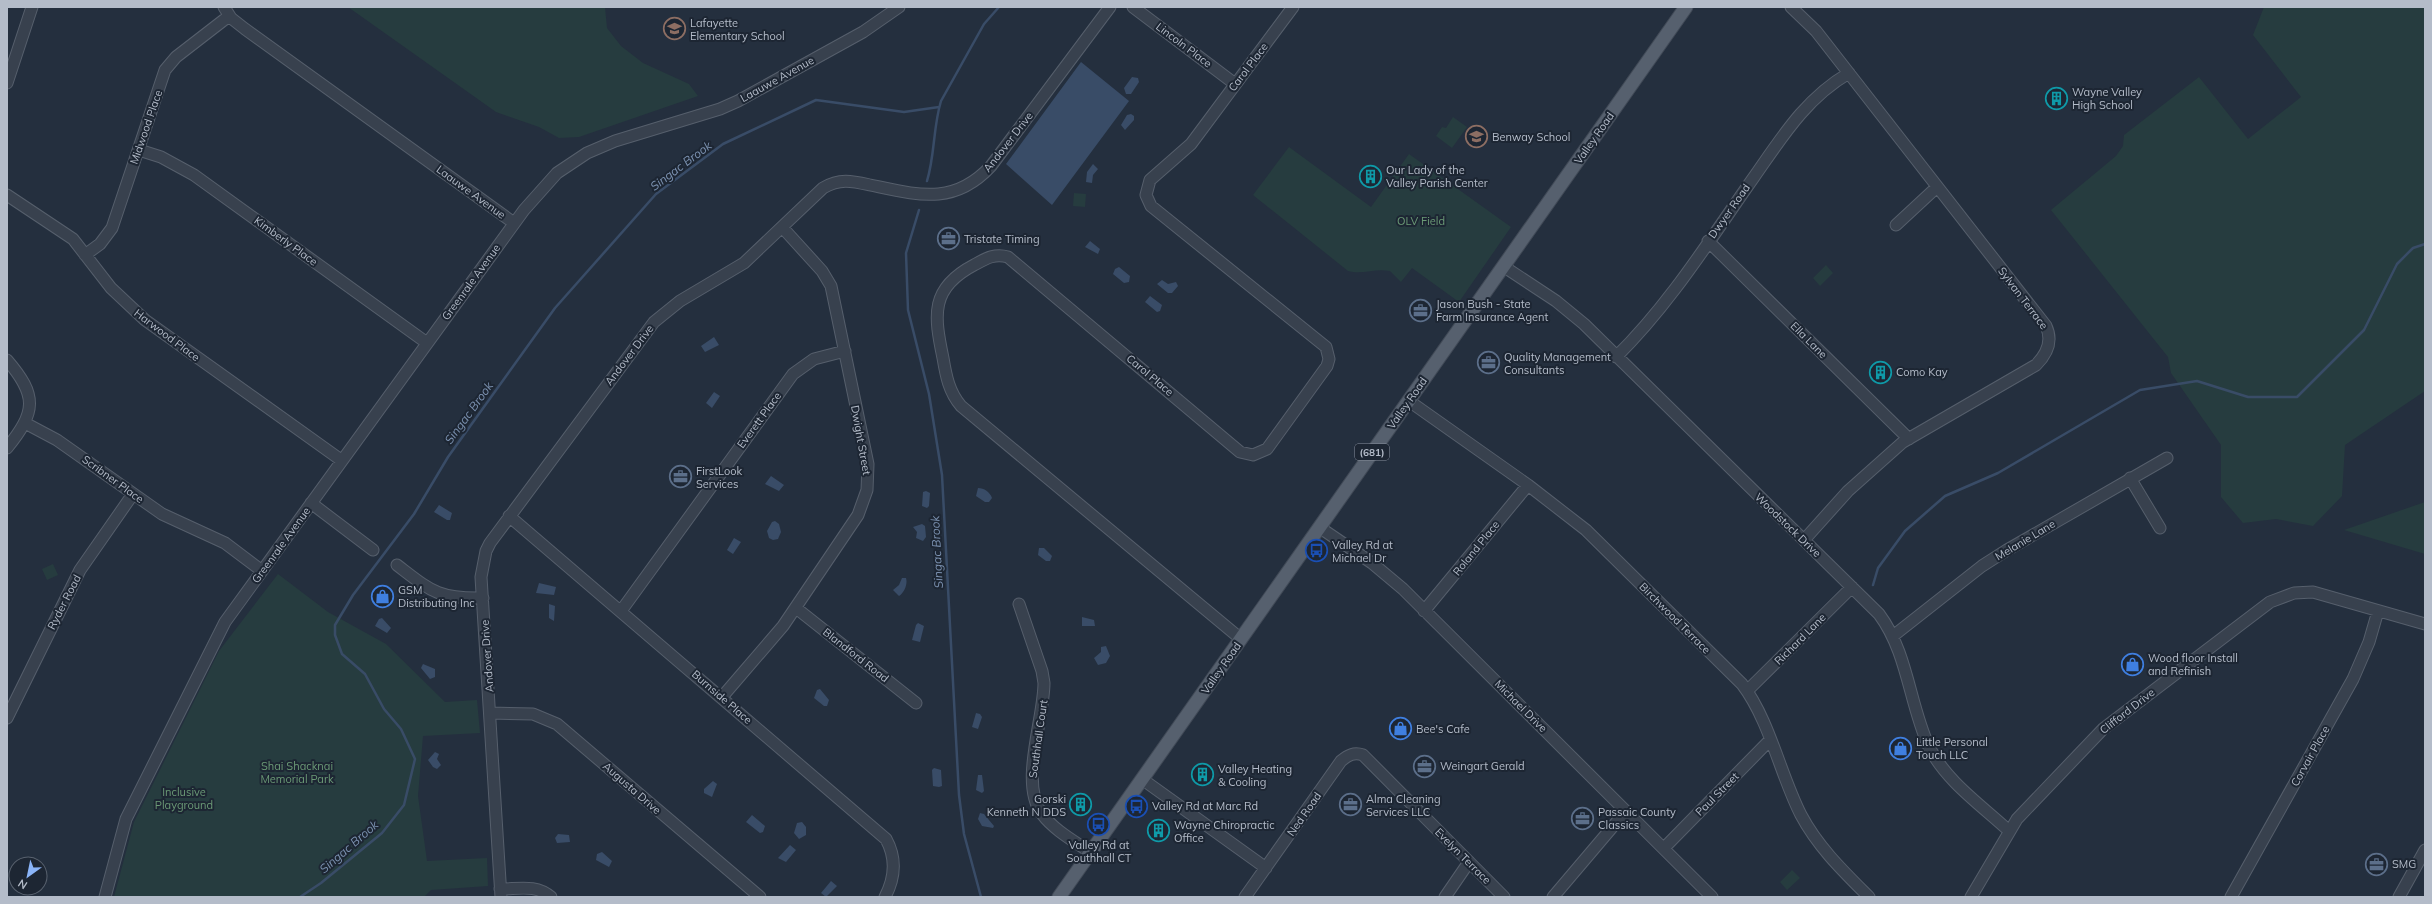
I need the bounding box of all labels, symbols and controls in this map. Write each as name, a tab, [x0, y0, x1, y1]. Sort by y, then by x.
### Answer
school or university icon: Lafayette Elementary School	[661, 16, 687, 42]
place label: Lafayette Elementary School	[690, 16, 785, 43]
street label: Lincoln Place	[1153, 19, 1215, 71]
street label: Carol Place	[1225, 40, 1271, 94]
street label: Laauwe Avenue	[738, 53, 816, 105]
building icon: Wayne Valley High School	[2043, 85, 2069, 111]
place label: Wayne Valley High School	[2072, 85, 2142, 112]
street label: Midwood Place	[127, 88, 165, 166]
street label: Andover Drive	[980, 109, 1036, 175]
street label: Valley Road	[1571, 109, 1617, 167]
school or university icon: Benway School	[1464, 124, 1490, 150]
place label: Benway School	[1492, 130, 1571, 144]
water label: Singac Brook	[647, 137, 715, 194]
street label: Laauwe Avenue	[434, 162, 508, 222]
building icon: Our Lady of the Valley Parish Center	[1357, 163, 1383, 189]
place label: Our Lady of the Valley Parish Center	[1386, 163, 1488, 190]
street label: Dwyer Road	[1705, 181, 1753, 241]
street label: Kimberly Place	[252, 213, 320, 269]
park label: OLV Field	[1397, 214, 1445, 228]
office icon: Tristate Timing	[935, 226, 961, 252]
place label: Tristate Timing	[964, 232, 1040, 246]
street label: Greenrale Avenue	[439, 241, 503, 323]
street label: Sylvan Terrace	[1995, 264, 2051, 332]
office icon: Jason Bush - State Farm Insurance Agent	[1408, 297, 1434, 323]
place label: Jason Bush - State Farm Insurance Agent	[1436, 297, 1548, 324]
street label: Harwood Place	[131, 306, 203, 364]
street label: Ella Lane	[1788, 319, 1830, 361]
street label: Andover Drive	[602, 322, 656, 388]
office icon: Quality Management Consultants	[1475, 350, 1501, 376]
place label: Quality Management Consultants	[1504, 350, 1611, 377]
street label: Carol Place	[1124, 351, 1176, 399]
building icon: Como Kay	[1867, 359, 1893, 385]
place label: Como Kay	[1896, 365, 1948, 379]
street label: Valley Road	[1384, 374, 1430, 432]
water label: Singac Brook	[441, 378, 497, 447]
street label: Everett Place	[734, 389, 784, 451]
street label: Dwight Street	[848, 404, 874, 476]
road number: (681)	[1355, 444, 1389, 460]
street label: Scribner Place	[80, 452, 146, 506]
office icon: FirstLook Services	[668, 464, 694, 490]
place label: FirstLook Services	[696, 464, 742, 491]
street label: Woodstock Drive	[1752, 490, 1824, 560]
street label: Greenrale Avenue	[249, 504, 313, 586]
water label: Singac Brook	[927, 514, 946, 589]
street label: Melanie Lane	[1992, 517, 2058, 563]
street label: Roland Place	[1450, 518, 1502, 578]
bus stop icon: Valley Rd at Michael Dr	[1304, 538, 1330, 564]
place label: Valley Rd at Michael Dr	[1332, 538, 1393, 565]
street label: Ryder Road	[44, 572, 84, 632]
street label: Birchwood Terrace	[1636, 579, 1714, 657]
shop icon: GSM Distributing Inc	[369, 583, 395, 609]
place label: GSM Distributing Inc	[398, 583, 475, 610]
street label: Richard Lane	[1771, 610, 1829, 668]
street label: Andover Drive	[477, 619, 497, 693]
street label: Blandford Road	[820, 625, 892, 685]
street label: Valley Road	[1198, 639, 1244, 697]
shop icon: Wood floor Install and Refinish	[2119, 651, 2145, 677]
place label: Wood floor Install and Refinish	[2148, 651, 2238, 678]
street label: Burnside Place	[689, 667, 755, 727]
street label: Michael Drive	[1492, 677, 1550, 735]
street label: Clifford Drive	[2097, 685, 2157, 737]
street label: Southhall Court	[1026, 699, 1050, 779]
shop icon: Bee's Cafe	[1388, 716, 1414, 742]
place label: Bee's Cafe	[1416, 722, 1470, 736]
street label: Corvair Place	[2288, 723, 2332, 789]
shop icon: Little Personal Touch LLC	[1887, 735, 1913, 761]
place label: Little Personal Touch LLC	[1916, 735, 1988, 762]
office icon: Weingart Gerald	[1411, 753, 1437, 779]
park label: Shai Shacknai Memorial Park	[260, 759, 334, 786]
street label: Augusta Drive	[600, 759, 664, 817]
place label: Weingart Gerald	[1440, 759, 1525, 773]
building icon: Valley Heating & Cooling	[1189, 762, 1215, 788]
place label: Valley Heating & Cooling	[1218, 762, 1292, 789]
street label: Paul Street	[1692, 769, 1742, 819]
park label: Inclusive Playground	[155, 785, 213, 812]
street label: Ned Road	[1284, 789, 1324, 839]
place label: Gorski Kenneth N DDS	[987, 792, 1066, 819]
building icon: Gorski Kenneth N DDS	[1068, 792, 1094, 818]
office icon: Alma Cleaning Services LLC	[1338, 792, 1364, 818]
place label: Alma Cleaning Services LLC	[1366, 792, 1441, 819]
bus stop icon: Valley Rd at Marc Rd	[1124, 793, 1150, 819]
place label: Valley Rd at Marc Rd	[1152, 799, 1258, 813]
office icon: Passaic County Classics	[1570, 805, 1596, 831]
place label: Passaic County Classics	[1598, 805, 1676, 832]
bus stop icon: Valley Rd at Southhall CT	[1086, 812, 1112, 838]
water label: Singac Brook	[316, 816, 382, 876]
building icon: Wayne Chiropractic Office	[1146, 818, 1172, 844]
place label: Wayne Chiropractic Office	[1174, 818, 1275, 845]
street label: Evelyn Terrace	[1432, 825, 1494, 887]
place label: Valley Rd at Southhall CT	[1067, 838, 1132, 865]
office icon: SMG	[2364, 851, 2390, 877]
north arrow	[8, 856, 48, 896]
place label: SMG	[2392, 857, 2416, 871]
text: N	[15, 876, 30, 893]

